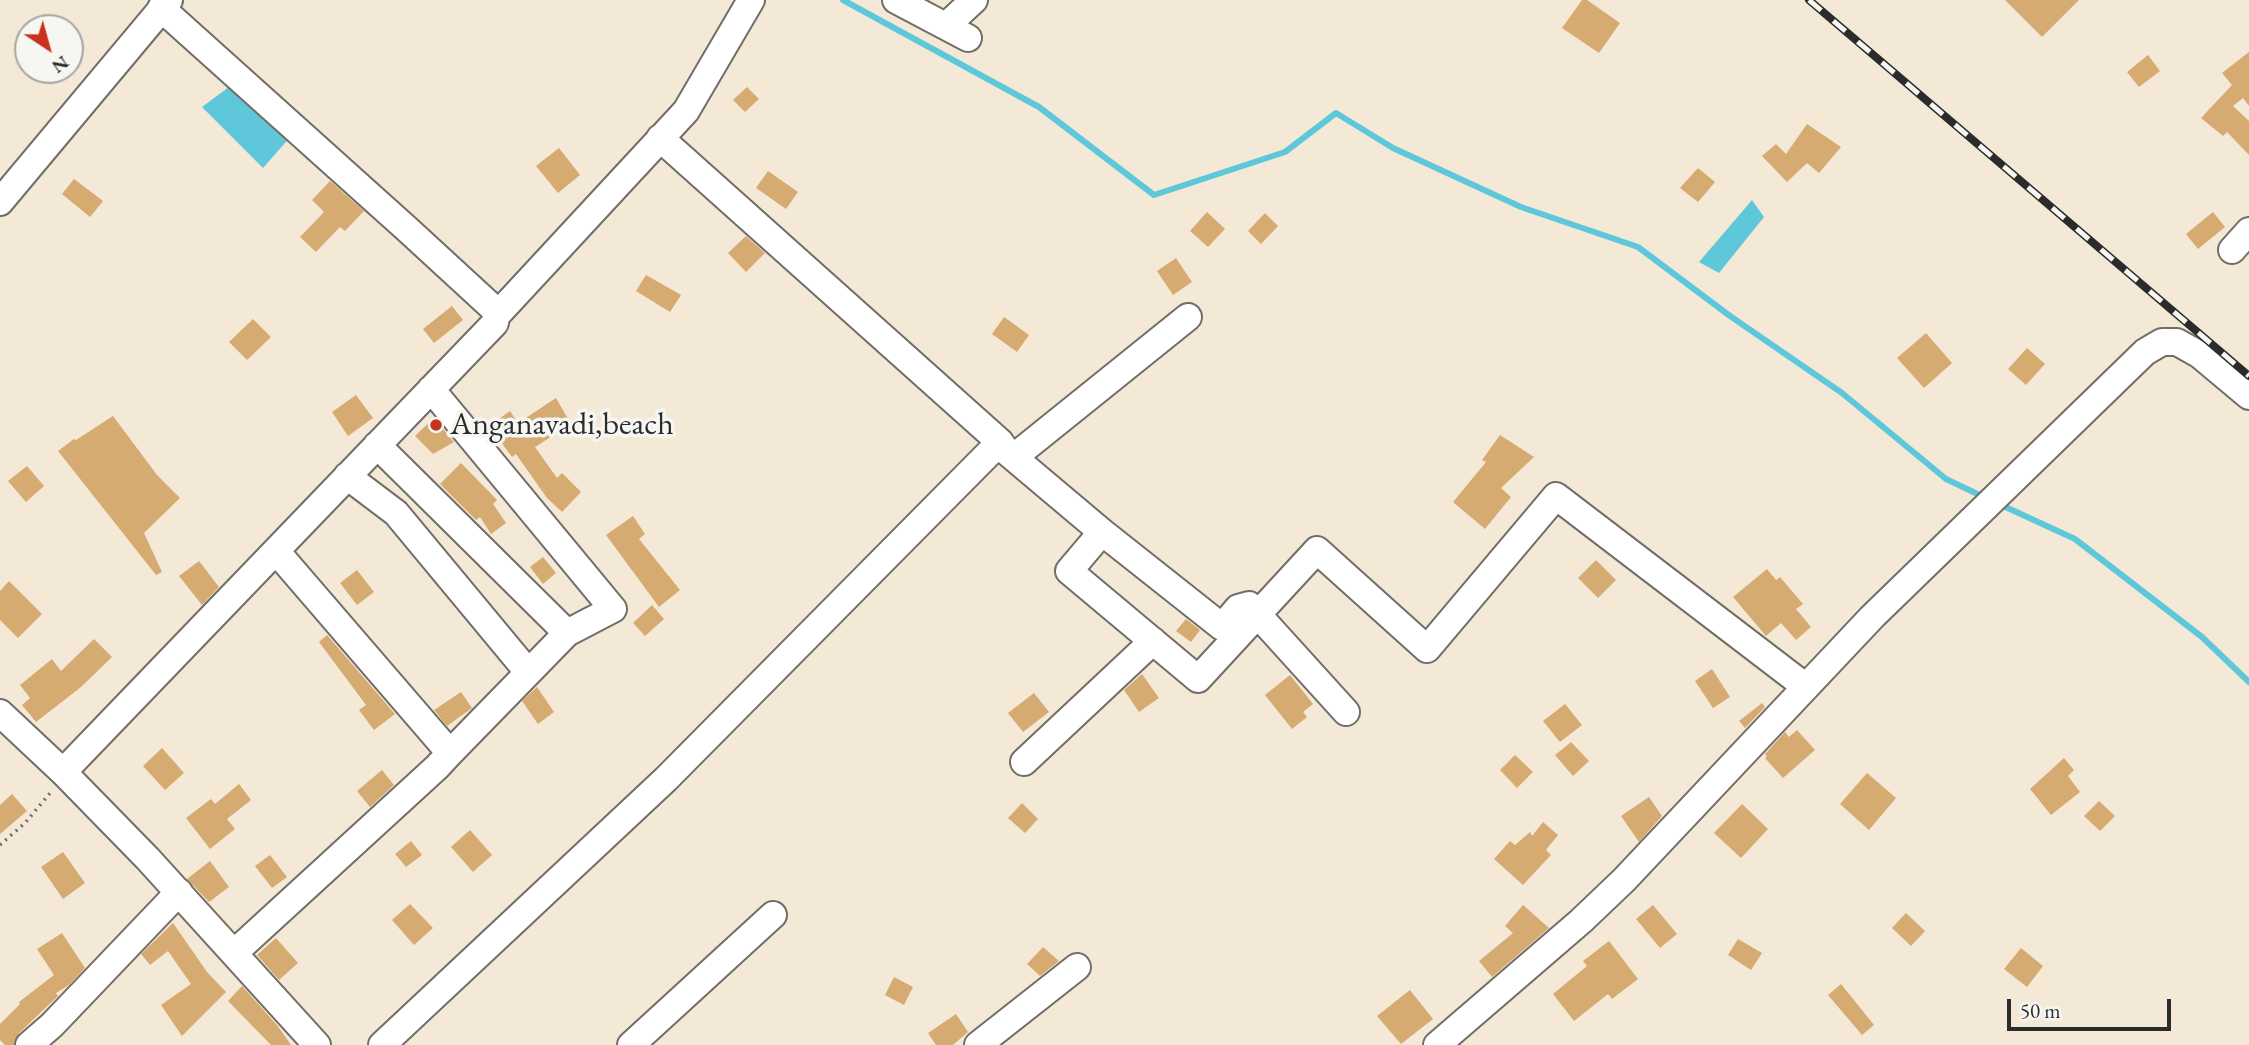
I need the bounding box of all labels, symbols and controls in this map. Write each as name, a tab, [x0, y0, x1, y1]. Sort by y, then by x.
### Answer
north arrow	[14, 14, 84, 84]
text: N	[47, 50, 74, 79]
place label: Anganavadi,beach	[450, 406, 674, 444]
marker: Anganavadi,beach	[428, 417, 444, 433]
scale bar	[2011, 986, 2176, 1030]
text: 50 m	[2020, 997, 2061, 1024]

